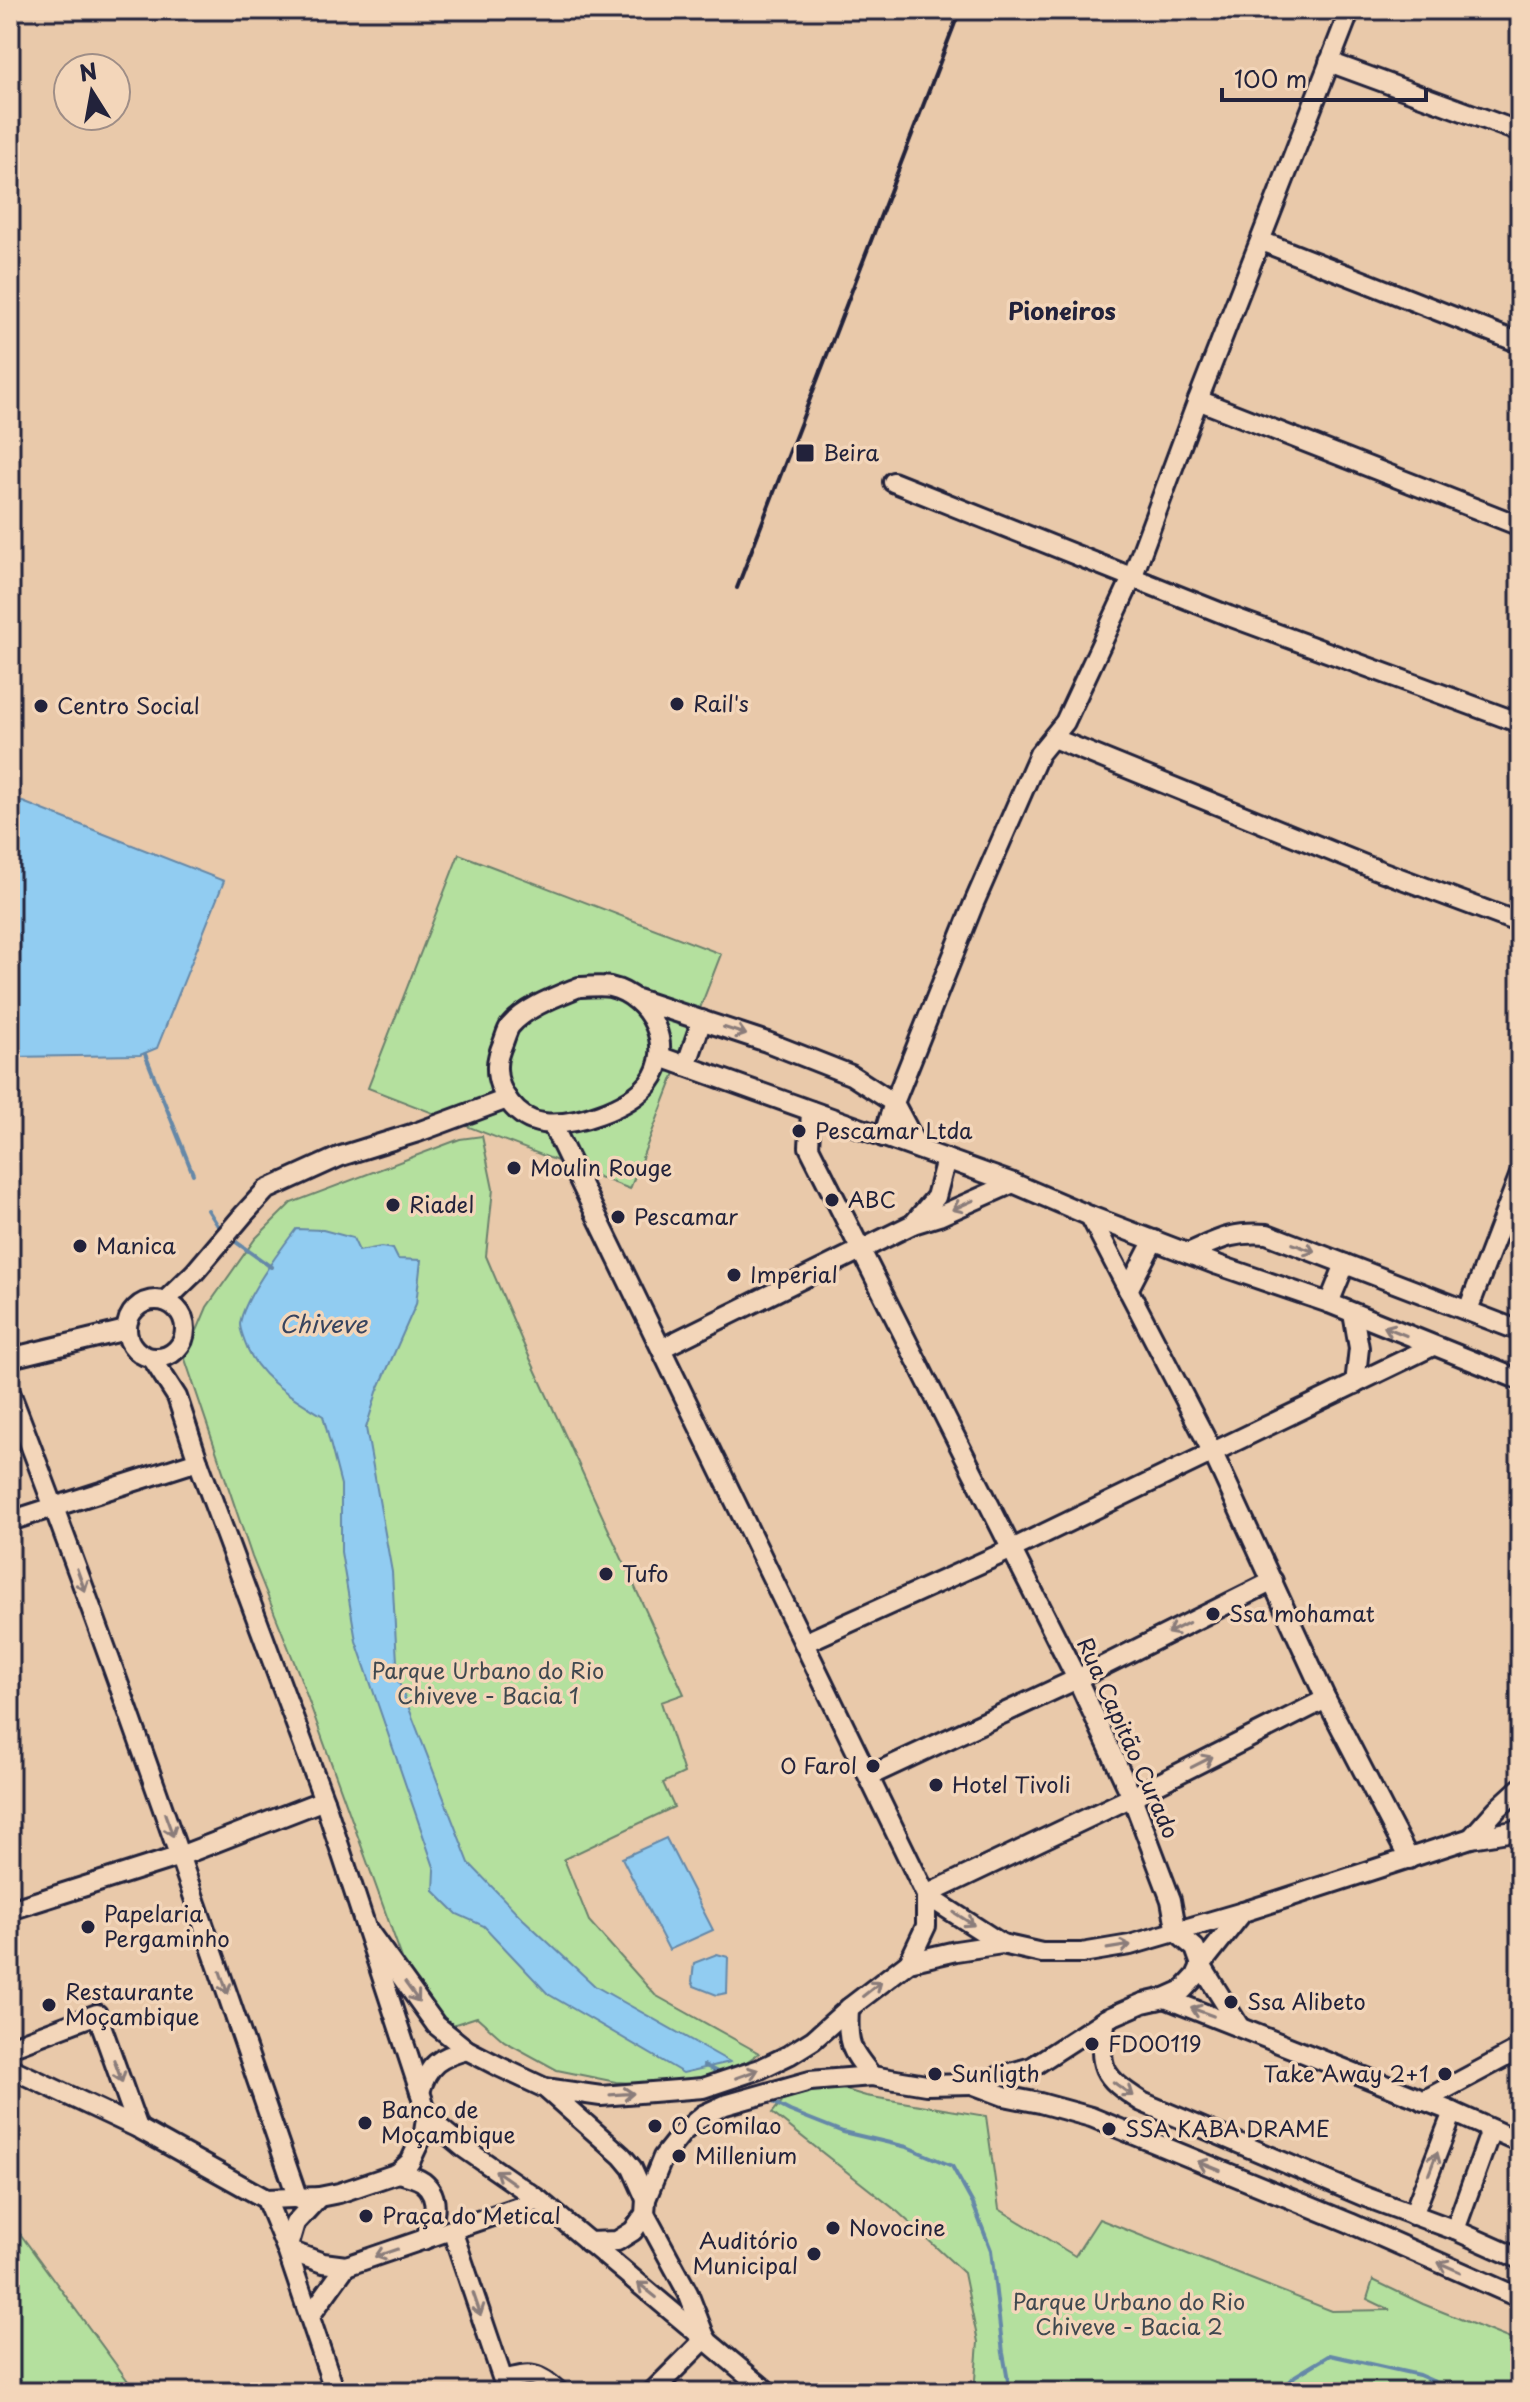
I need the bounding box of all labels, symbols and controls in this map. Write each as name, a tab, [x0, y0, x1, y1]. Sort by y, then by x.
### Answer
north arrow	[52, 52, 132, 132]
scale bar	[1222, 52, 1426, 102]
text: N	[76, 53, 100, 89]
text: 100 m	[1234, 60, 1307, 96]
district label: Pioneiros	[1008, 292, 1116, 328]
place label: Beira	[823, 435, 879, 468]
marker: Beira	[794, 442, 816, 464]
place label: Rail's	[693, 686, 749, 719]
place label: Centro Social	[57, 688, 200, 721]
marker: Rail's	[668, 695, 686, 713]
marker: Centro Social	[32, 697, 50, 715]
one-way arrow	[723, 1025, 748, 1040]
place label: Pescamar Ltda	[815, 1113, 973, 1146]
marker: Pescamar Ltda	[790, 1122, 808, 1140]
place label: Moulin Rouge	[530, 1150, 672, 1183]
marker: Moulin Rouge	[505, 1159, 523, 1177]
place label: ABC	[848, 1182, 896, 1215]
place label: Riadel	[409, 1187, 474, 1220]
marker: ABC	[823, 1191, 841, 1209]
marker: Riadel	[384, 1196, 402, 1214]
one-way arrow	[952, 1198, 976, 1213]
place label: Pescamar	[634, 1199, 738, 1232]
marker: Pescamar	[609, 1208, 627, 1226]
place label: Manica	[96, 1228, 176, 1261]
marker: Manica	[71, 1237, 89, 1255]
one-way arrow	[1291, 1242, 1316, 1256]
place label: Imperial	[750, 1257, 838, 1290]
marker: Imperial	[725, 1266, 743, 1284]
water label: Chiveve	[279, 1305, 368, 1341]
one-way arrow	[1383, 1322, 1408, 1337]
place label: Tufo	[622, 1556, 668, 1589]
marker: Tufo	[597, 1565, 615, 1583]
one-way arrow	[75, 1568, 89, 1592]
place label: Ssa mohamat	[1229, 1596, 1375, 1629]
marker: Ssa mohamat	[1204, 1605, 1222, 1623]
one-way arrow	[1167, 1621, 1191, 1637]
street label: Rua Capitão Curado	[1070, 1632, 1189, 1843]
park label: Parque Urbano do Rio Chiveve - Bacia 1	[372, 1653, 604, 1711]
place label: O Farol	[780, 1748, 857, 1781]
one-way arrow	[1190, 1753, 1214, 1769]
marker: O Farol	[864, 1757, 882, 1775]
place label: Hotel Tivoli	[952, 1767, 1071, 1800]
marker: Hotel Tivoli	[927, 1776, 945, 1794]
one-way arrow	[163, 1812, 177, 1837]
place label: Papelaria Pergaminho	[104, 1896, 230, 1954]
one-way arrow	[952, 1912, 975, 1928]
marker: Papelaria Pergaminho	[79, 1918, 97, 1936]
one-way arrow	[1106, 1939, 1132, 1954]
one-way arrow	[218, 1970, 232, 1995]
place label: Restaurante Moçambique	[65, 1974, 199, 2032]
one-way arrow	[404, 1981, 420, 2003]
one-way arrow	[861, 1981, 882, 1998]
place label: Ssa Alibeto	[1247, 1984, 1366, 2017]
marker: Ssa Alibeto	[1222, 1993, 1240, 2011]
marker: Restaurante Moçambique	[40, 1996, 58, 2014]
one-way arrow	[1190, 2004, 1215, 2018]
place label: FD00119	[1108, 2026, 1202, 2059]
marker: FD00119	[1083, 2035, 1101, 2053]
place label: Sunligth	[951, 2056, 1040, 2089]
place label: Take Away 2+1	[1263, 2056, 1429, 2089]
one-way arrow	[111, 2058, 126, 2083]
one-way arrow	[734, 2065, 759, 2080]
marker: Sunligth	[926, 2065, 944, 2083]
marker: Take Away 2+1	[1436, 2065, 1454, 2083]
one-way arrow	[1112, 2080, 1133, 2097]
one-way arrow	[609, 2087, 635, 2102]
place label: Banco de Moçambique	[381, 2092, 515, 2150]
place label: O Comilao	[671, 2108, 782, 2141]
place label: SSA KABA DRAME	[1125, 2111, 1330, 2144]
marker: Banco de Moçambique	[356, 2114, 374, 2132]
marker: O Comilao	[646, 2117, 664, 2135]
marker: SSA KABA DRAME	[1100, 2120, 1118, 2138]
place label: Millenium	[695, 2138, 797, 2171]
marker: Millenium	[670, 2147, 688, 2165]
one-way arrow	[1427, 2151, 1441, 2176]
one-way arrow	[1197, 2157, 1222, 2172]
one-way arrow	[494, 2169, 516, 2185]
place label: Praça do Metical	[382, 2198, 561, 2231]
marker: Praça do Metical	[357, 2207, 375, 2225]
place label: Novocine	[849, 2210, 946, 2243]
marker: Novocine	[824, 2219, 842, 2237]
place label: Auditório Municipal	[693, 2223, 798, 2281]
marker: Auditório Municipal	[805, 2245, 823, 2263]
one-way arrow	[373, 2246, 398, 2261]
one-way arrow	[1437, 2258, 1462, 2273]
one-way arrow	[637, 2281, 658, 2299]
park label: Parque Urbano do Rio Chiveve - Bacia 2	[1013, 2284, 1245, 2342]
one-way arrow	[471, 2291, 486, 2316]

